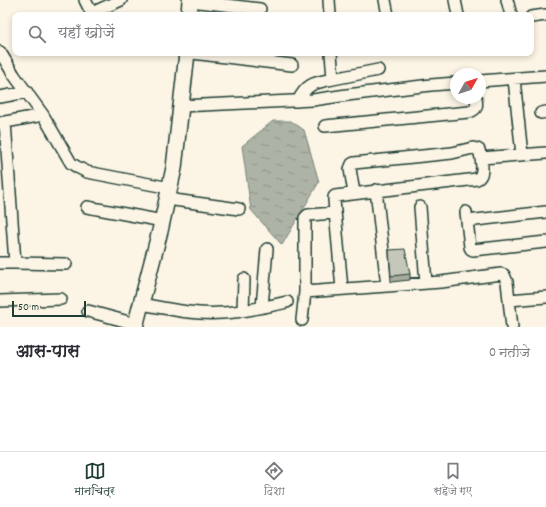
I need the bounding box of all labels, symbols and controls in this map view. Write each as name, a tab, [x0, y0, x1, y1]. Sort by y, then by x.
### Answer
search box	[12, 12, 534, 56]
icon: search	[26, 23, 48, 45]
text: यहाँ खोजें	[58, 23, 115, 45]
north arrow	[450, 68, 486, 104]
scale bar	[12, 299, 86, 318]
text: 50 m	[18, 300, 39, 316]
text: आस-पास	[16, 341, 80, 365]
text: 0 नतीजे	[489, 344, 530, 363]
tab: मानचित्र	[74, 460, 115, 500]
tab: दिशा	[263, 460, 285, 500]
tab: सहेजे गए	[434, 460, 472, 500]

